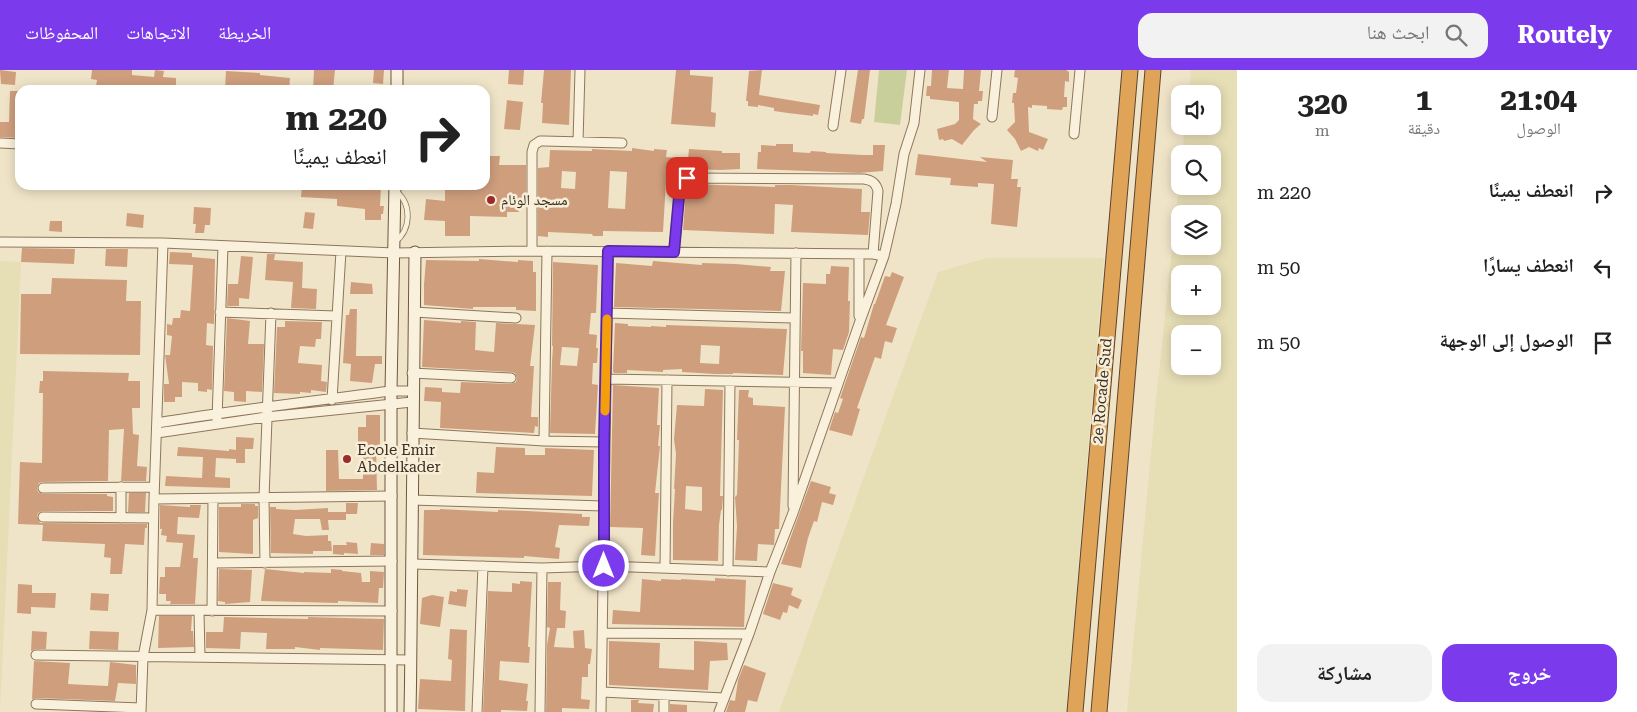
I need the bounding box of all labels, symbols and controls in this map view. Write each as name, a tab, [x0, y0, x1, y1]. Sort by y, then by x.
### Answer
search box	[1138, 13, 1488, 58]
text: ابحث هنا	[1367, 21, 1430, 44]
icon: search	[1442, 21, 1470, 49]
text: Routely	[1518, 21, 1612, 49]
text: المحفوظات	[25, 22, 98, 43]
text: الاتجاهات	[126, 22, 190, 43]
text: الخريطة	[218, 22, 271, 43]
text: 1	[1416, 82, 1432, 117]
text: 21:04	[1500, 82, 1577, 117]
map controls	[1171, 85, 1221, 375]
button: sound	[1171, 85, 1221, 135]
text: 320	[1297, 86, 1348, 121]
text: 220 m	[286, 98, 387, 139]
icon: right	[405, 105, 470, 170]
text: دقيقة	[1408, 119, 1440, 138]
text: الوصول	[1516, 119, 1561, 138]
text: m	[1315, 121, 1330, 140]
text: انعطف يمينًا	[293, 144, 387, 169]
button: search	[1171, 145, 1221, 195]
pin	[666, 157, 708, 199]
icon: arrive	[673, 164, 701, 192]
text: انعطف يمينًا	[1489, 179, 1574, 202]
icon: right	[1589, 179, 1617, 207]
text: 220 m	[1257, 181, 1311, 204]
place label: مسجد الوئام	[501, 191, 568, 210]
marker: مسجد الوئام	[485, 194, 497, 206]
button: layers	[1171, 205, 1221, 255]
text: انعطف يسارًا	[1483, 254, 1574, 277]
icon: left	[1589, 254, 1617, 282]
text: 50 m	[1257, 256, 1300, 279]
button: +	[1171, 265, 1221, 315]
button: −	[1171, 325, 1221, 375]
text: الوصول إلى الوجهة	[1439, 329, 1574, 352]
icon: arrive	[1589, 329, 1617, 357]
text: 50 m	[1257, 331, 1300, 354]
street label: 2e Rocade Sud	[1088, 337, 1116, 445]
place label: Ecole Emir Abdelkader	[357, 441, 441, 476]
marker: Ecole Emir Abdelkader	[341, 453, 353, 465]
position arrow	[577, 539, 629, 591]
button: مشاركة	[1257, 644, 1432, 702]
button: خروج	[1442, 644, 1617, 702]

